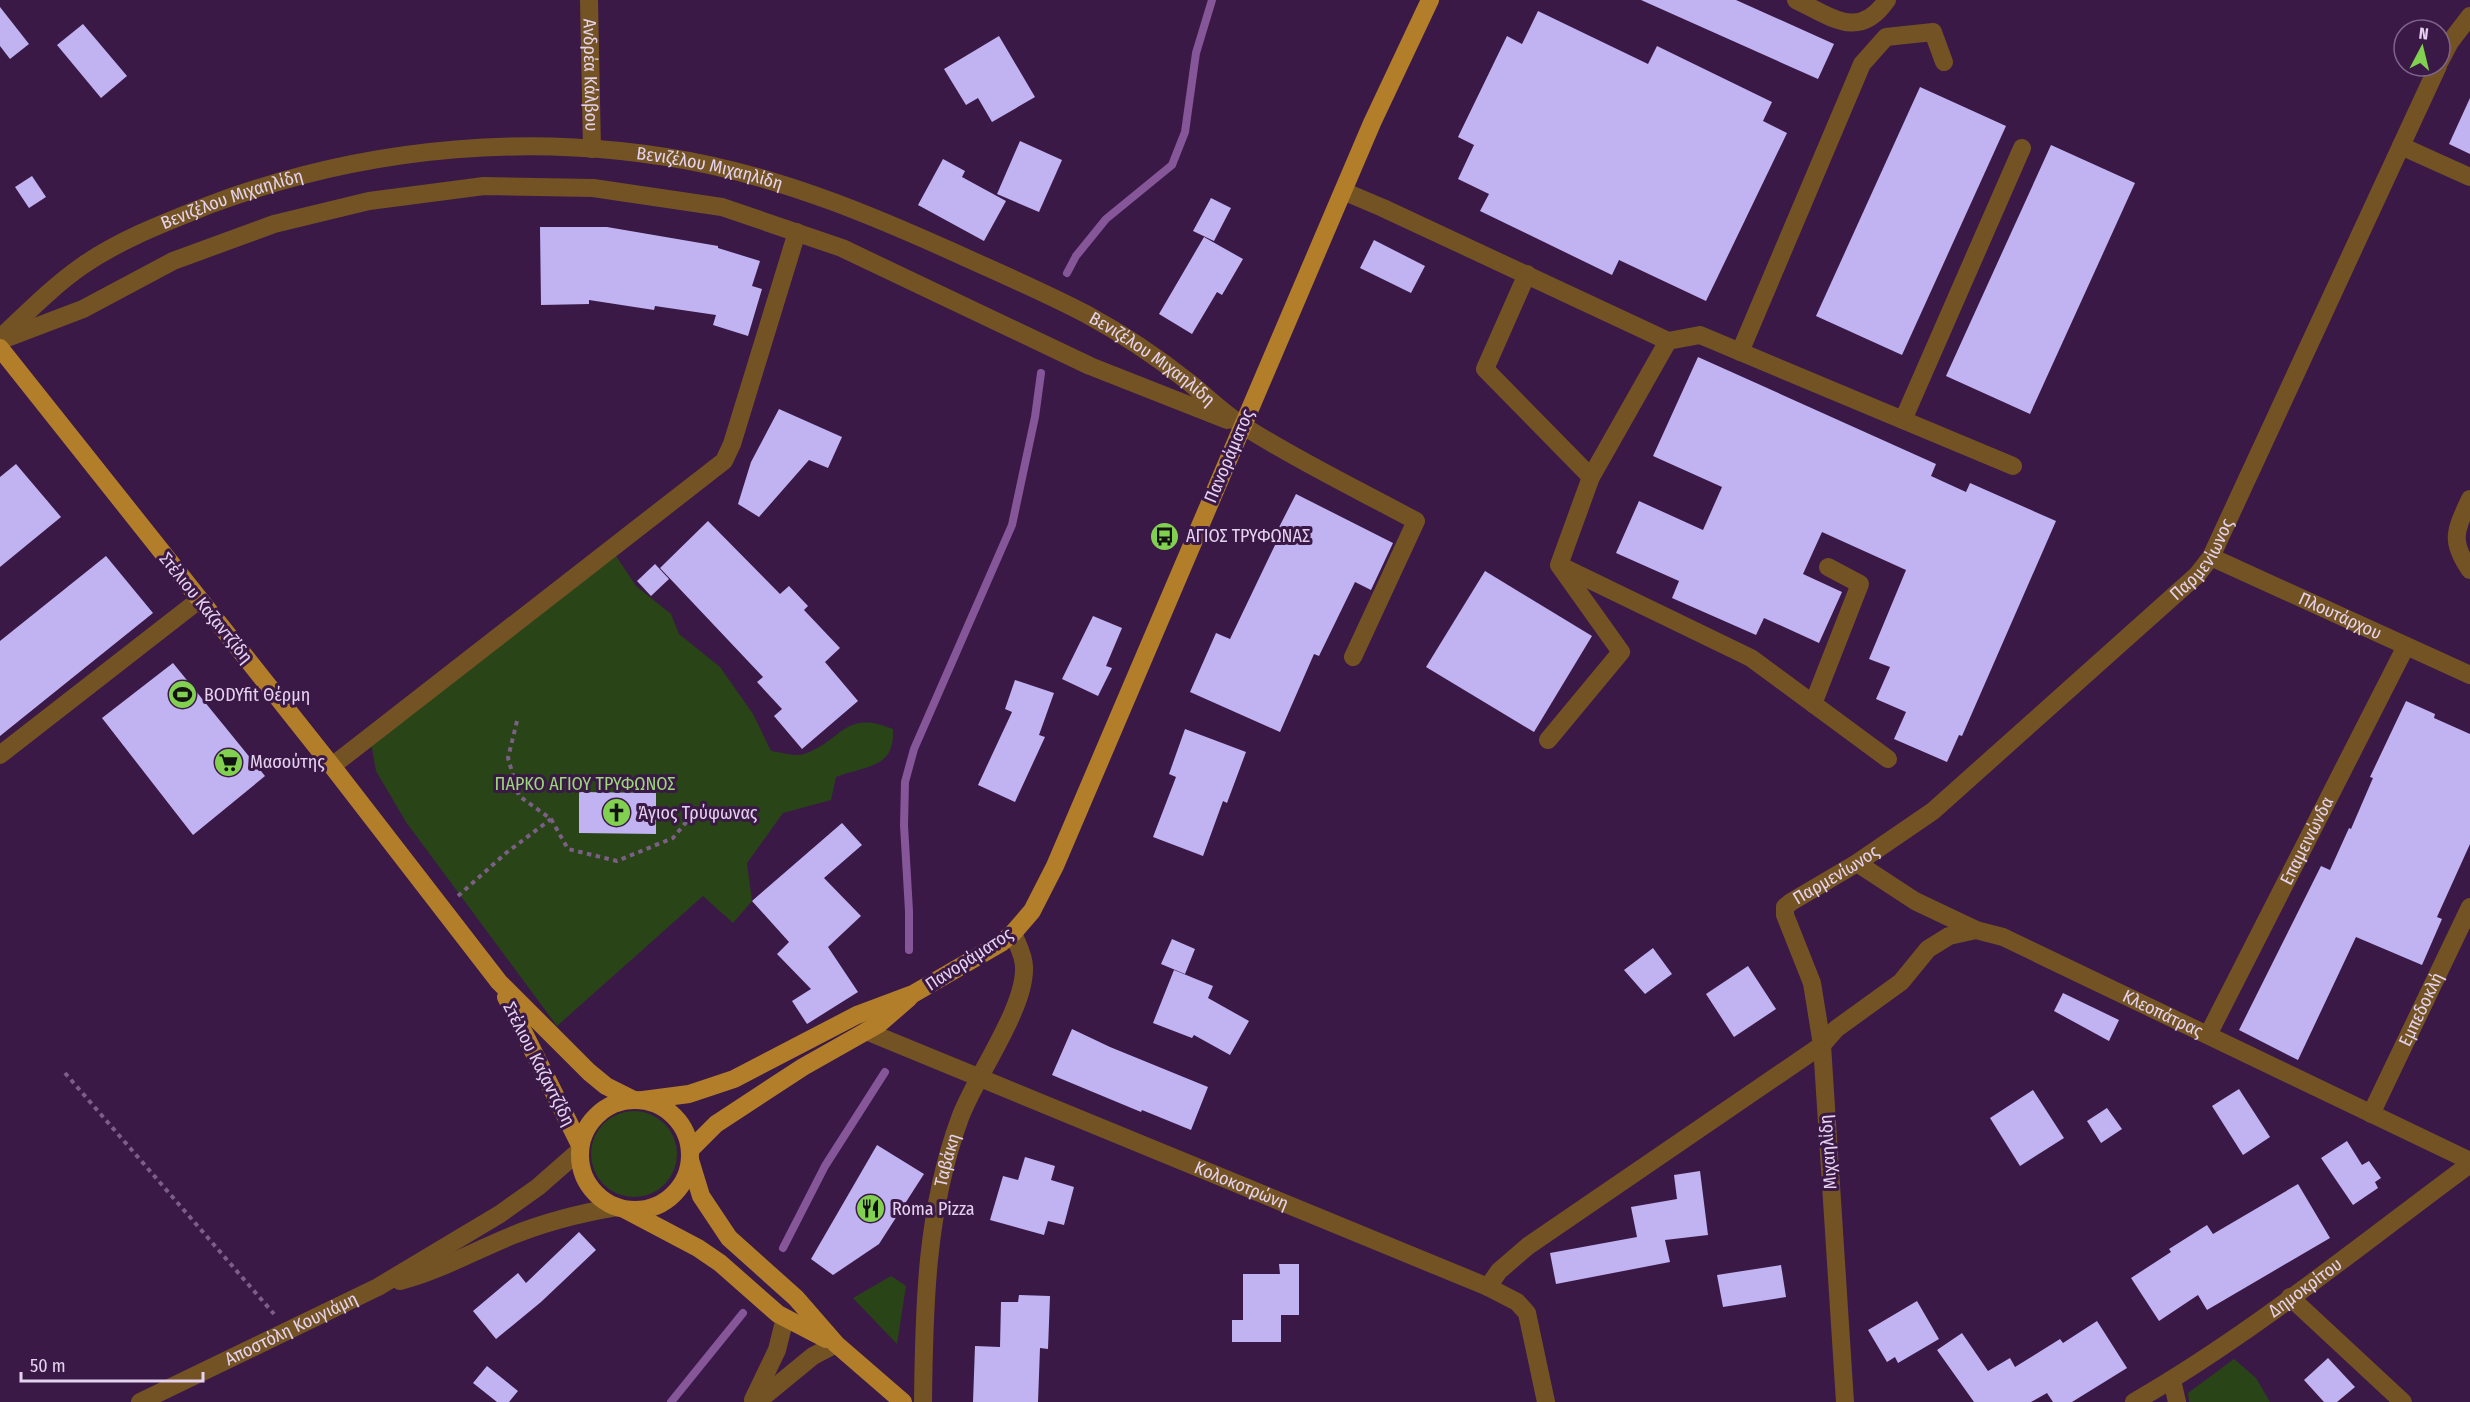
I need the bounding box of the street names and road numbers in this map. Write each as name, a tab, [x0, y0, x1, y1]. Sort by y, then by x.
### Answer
street label: Ανδρέα Κάλβου	[578, 18, 603, 131]
street label: Βενιζέλου Μιχαηλίδη	[635, 142, 786, 195]
street label: Βενιζέλου Μιχαηλίδη	[157, 165, 305, 234]
street label: Βενιζέλου Μιχαηλίδη	[1085, 307, 1220, 411]
street label: Πανοράματος	[1199, 405, 1259, 506]
street label: Παρμενίωνος	[2165, 515, 2238, 605]
street label: Στέλιου Καζαντζίδη	[155, 548, 257, 668]
street label: Πλουτάρχου	[2295, 587, 2385, 644]
street label: Επαμεινώνδα	[2275, 793, 2338, 889]
street label: Παρμενίωνος	[1789, 840, 1884, 909]
street label: Πανοράματος	[921, 922, 1017, 995]
street label: Εμπεδοκλή	[2394, 969, 2448, 1050]
street label: Κλεοπάτρας	[2119, 985, 2207, 1042]
street label: Στέλιου Καζαντζίδη	[498, 998, 580, 1130]
street label: Μιχαηλίδη	[1814, 1114, 1842, 1190]
street label: Ταβάκη	[930, 1130, 965, 1189]
street label: Κολοκοτρώνη	[1191, 1156, 1292, 1215]
street label: Δημοκρίτου	[2264, 1253, 2346, 1322]
street label: Αποστόλη Κουγιάμη	[221, 1287, 361, 1370]

